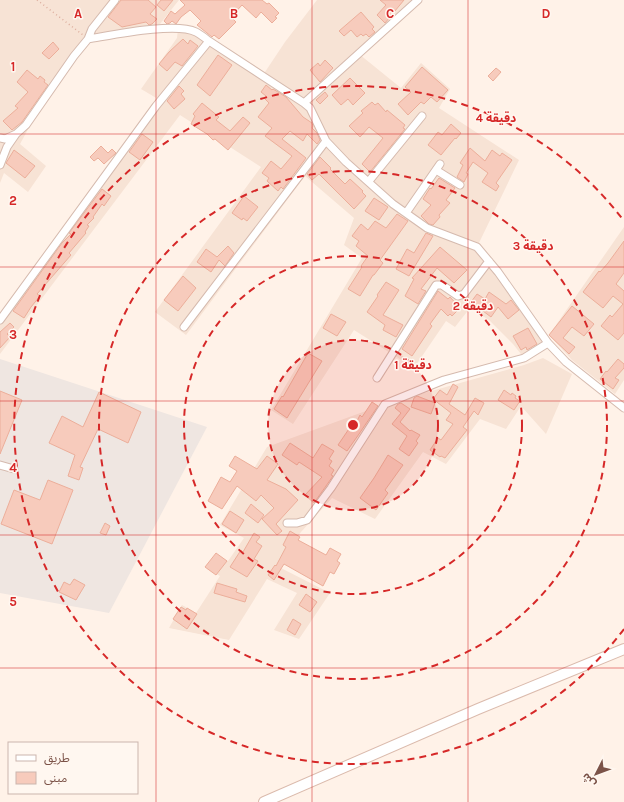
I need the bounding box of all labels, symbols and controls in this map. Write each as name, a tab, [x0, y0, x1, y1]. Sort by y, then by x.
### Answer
text: A	[74, 6, 82, 21]
text: B	[230, 6, 238, 21]
text: C	[386, 6, 394, 21]
text: D	[542, 6, 551, 21]
text: 1	[11, 59, 15, 74]
text: 4 دقيقة	[476, 111, 516, 125]
text: 2	[9, 193, 17, 208]
text: 3 دقيقة	[513, 239, 553, 253]
text: 2 دقيقة	[453, 299, 493, 313]
text: 3	[9, 327, 17, 342]
text: 1 دقيقة	[394, 358, 432, 372]
centre of rings	[346, 418, 360, 432]
text: 4	[9, 460, 17, 475]
text: 5	[9, 594, 17, 609]
legend	[8, 742, 138, 794]
text: طريق	[44, 751, 70, 766]
north arrow	[576, 754, 616, 794]
text: ش	[579, 770, 599, 790]
text: مبنى	[44, 771, 67, 785]

